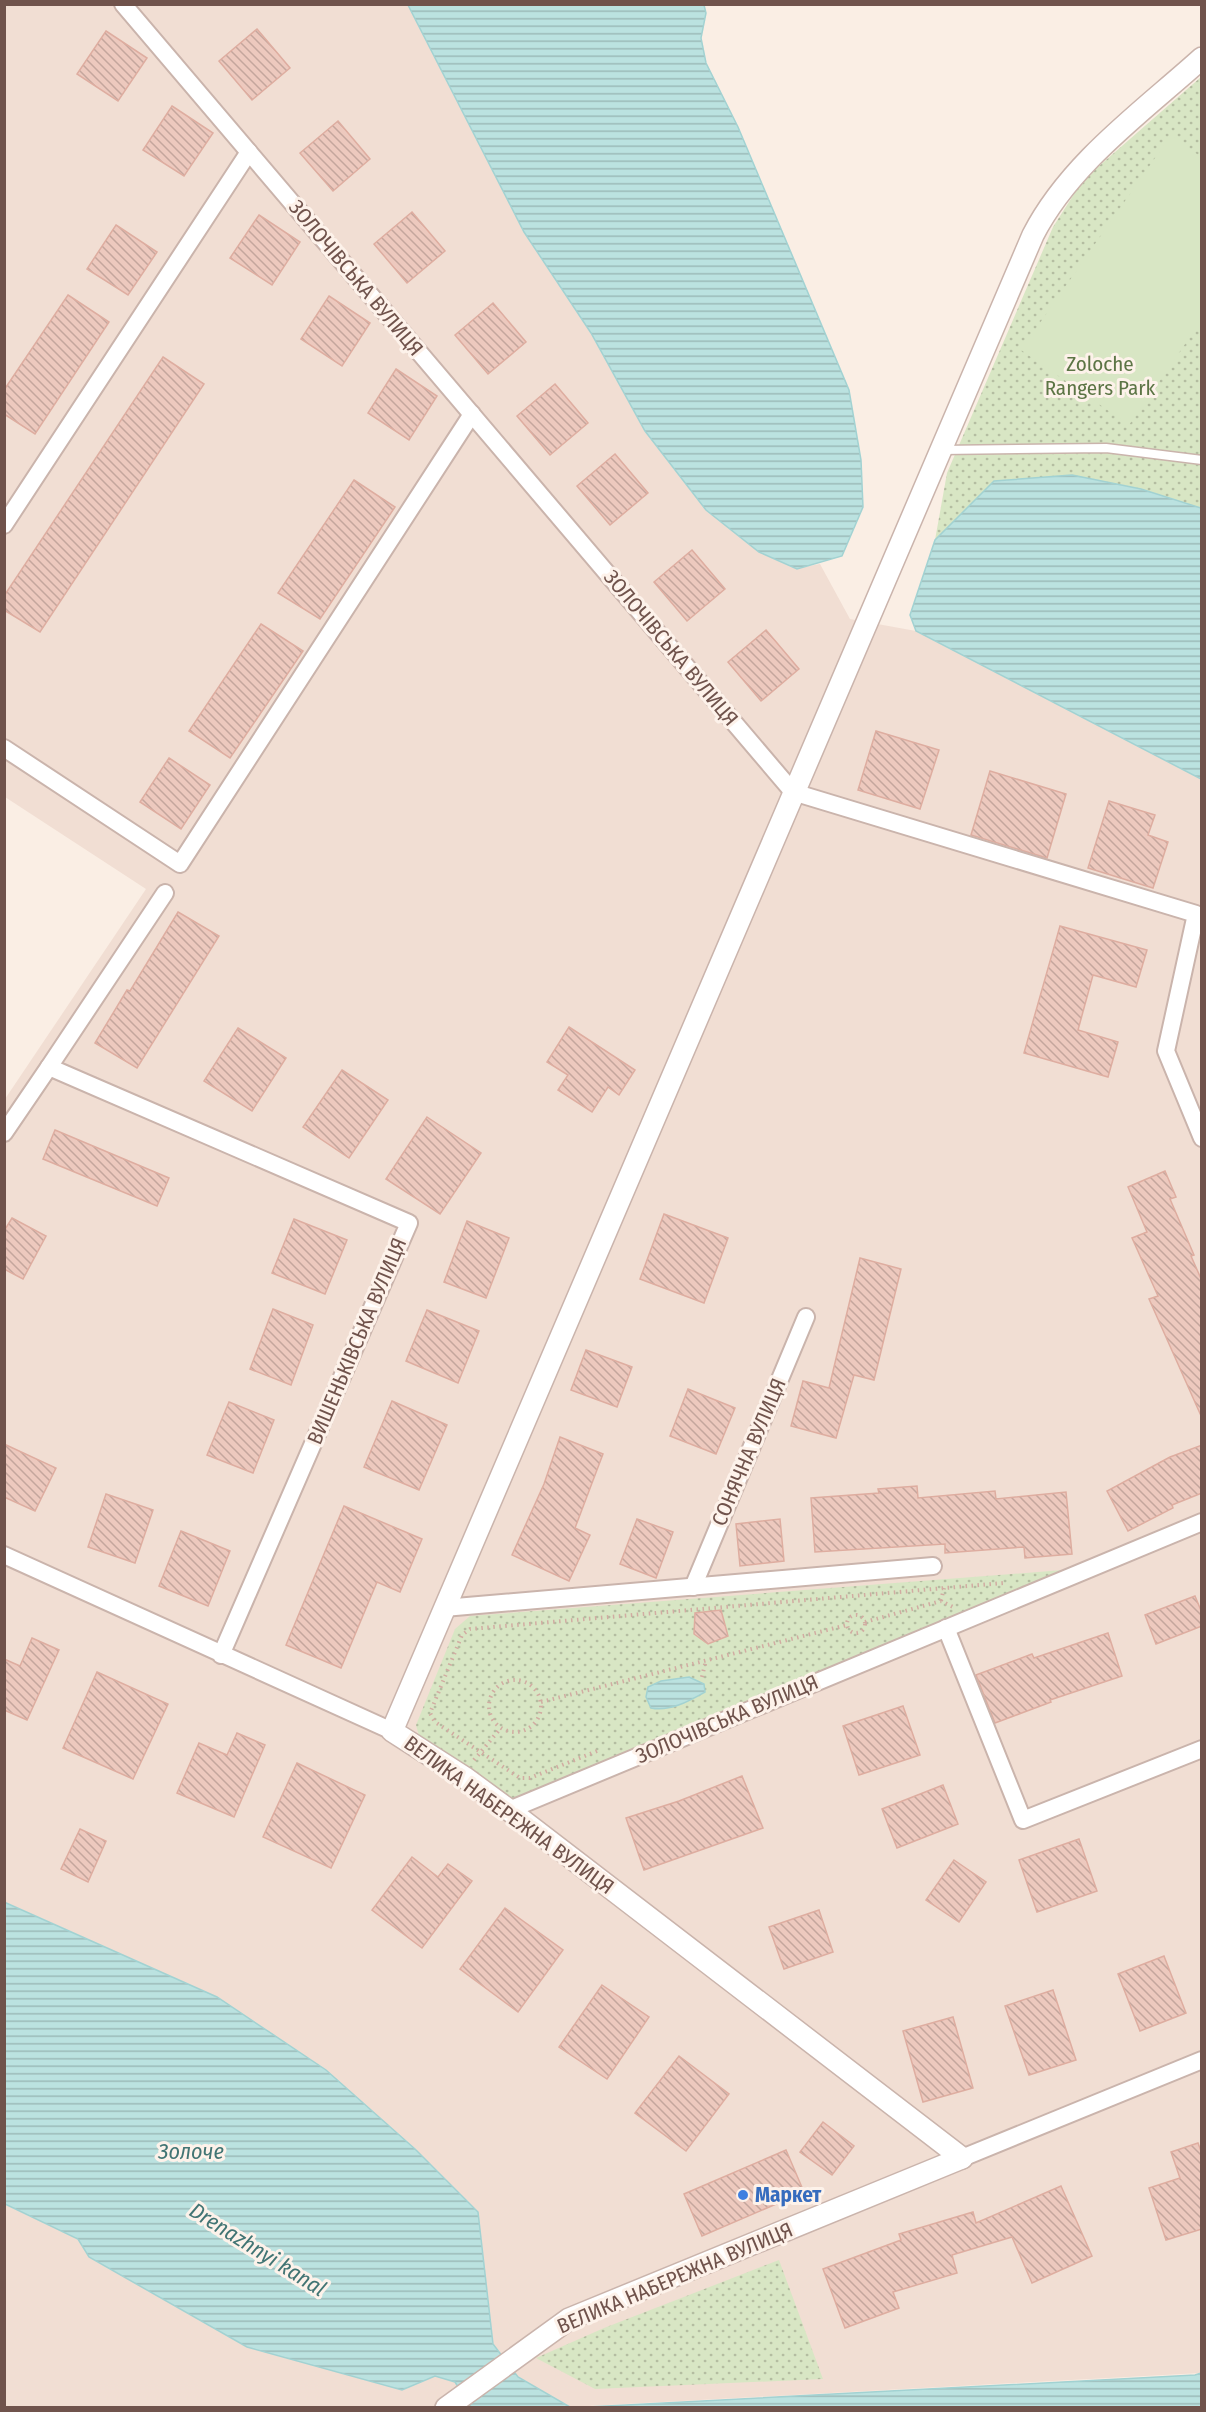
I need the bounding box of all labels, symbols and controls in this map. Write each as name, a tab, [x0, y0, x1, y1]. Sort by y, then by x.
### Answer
street label: ЗОЛОЧІВСЬКА ВУЛИЦЯ	[283, 195, 429, 361]
park label: Zoloche Rangers Park	[1045, 351, 1156, 401]
street label: ЗОЛОЧІВСЬКА ВУЛИЦЯ	[598, 565, 744, 731]
street label: ВИШЕНЬКІВСЬКА ВУЛИЦЯ	[302, 1234, 412, 1448]
street label: СОНЯЧНА ВУЛИЦЯ	[706, 1374, 792, 1530]
street label: ЗОЛОЧІВСЬКА ВУЛИЦЯ	[632, 1669, 822, 1769]
street label: ВЕЛИКА НАБЕРЕЖНА ВУЛИЦЯ	[399, 1730, 619, 1900]
water label: Золоче	[157, 2138, 224, 2165]
place label: Маркет	[755, 2182, 822, 2208]
marker: Маркет	[736, 2188, 750, 2202]
water label: Drenazhnyi kanal	[184, 2197, 331, 2302]
street label: ВЕЛИКА НАБЕРЕЖНА ВУЛИЦЯ	[553, 2217, 797, 2339]

